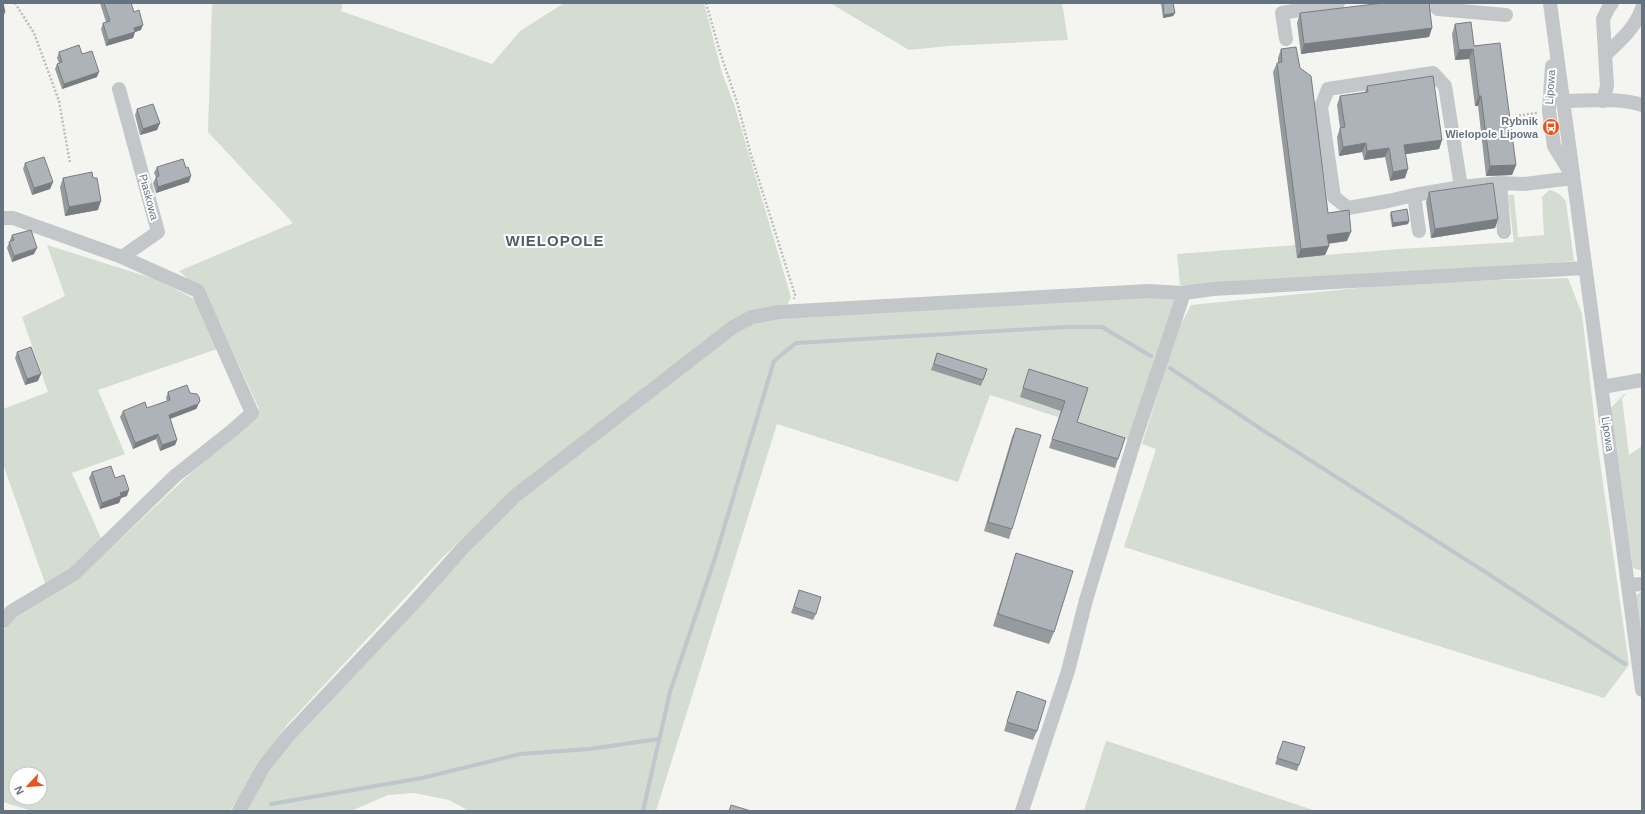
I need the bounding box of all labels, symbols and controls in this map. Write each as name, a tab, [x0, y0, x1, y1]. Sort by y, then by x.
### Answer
street label: Lipowa	[1543, 68, 1557, 105]
place label: Rybnik Wielopole Lipowa	[1445, 115, 1539, 140]
bus stop icon: Rybnik Wielopole Lipowa	[1541, 117, 1561, 137]
street label: Piaskowa	[137, 173, 161, 222]
district label: WIELOPOLE	[506, 232, 605, 249]
street label: Lipowa	[1600, 416, 1616, 453]
north arrow	[8, 766, 48, 806]
text: N	[12, 784, 26, 797]

